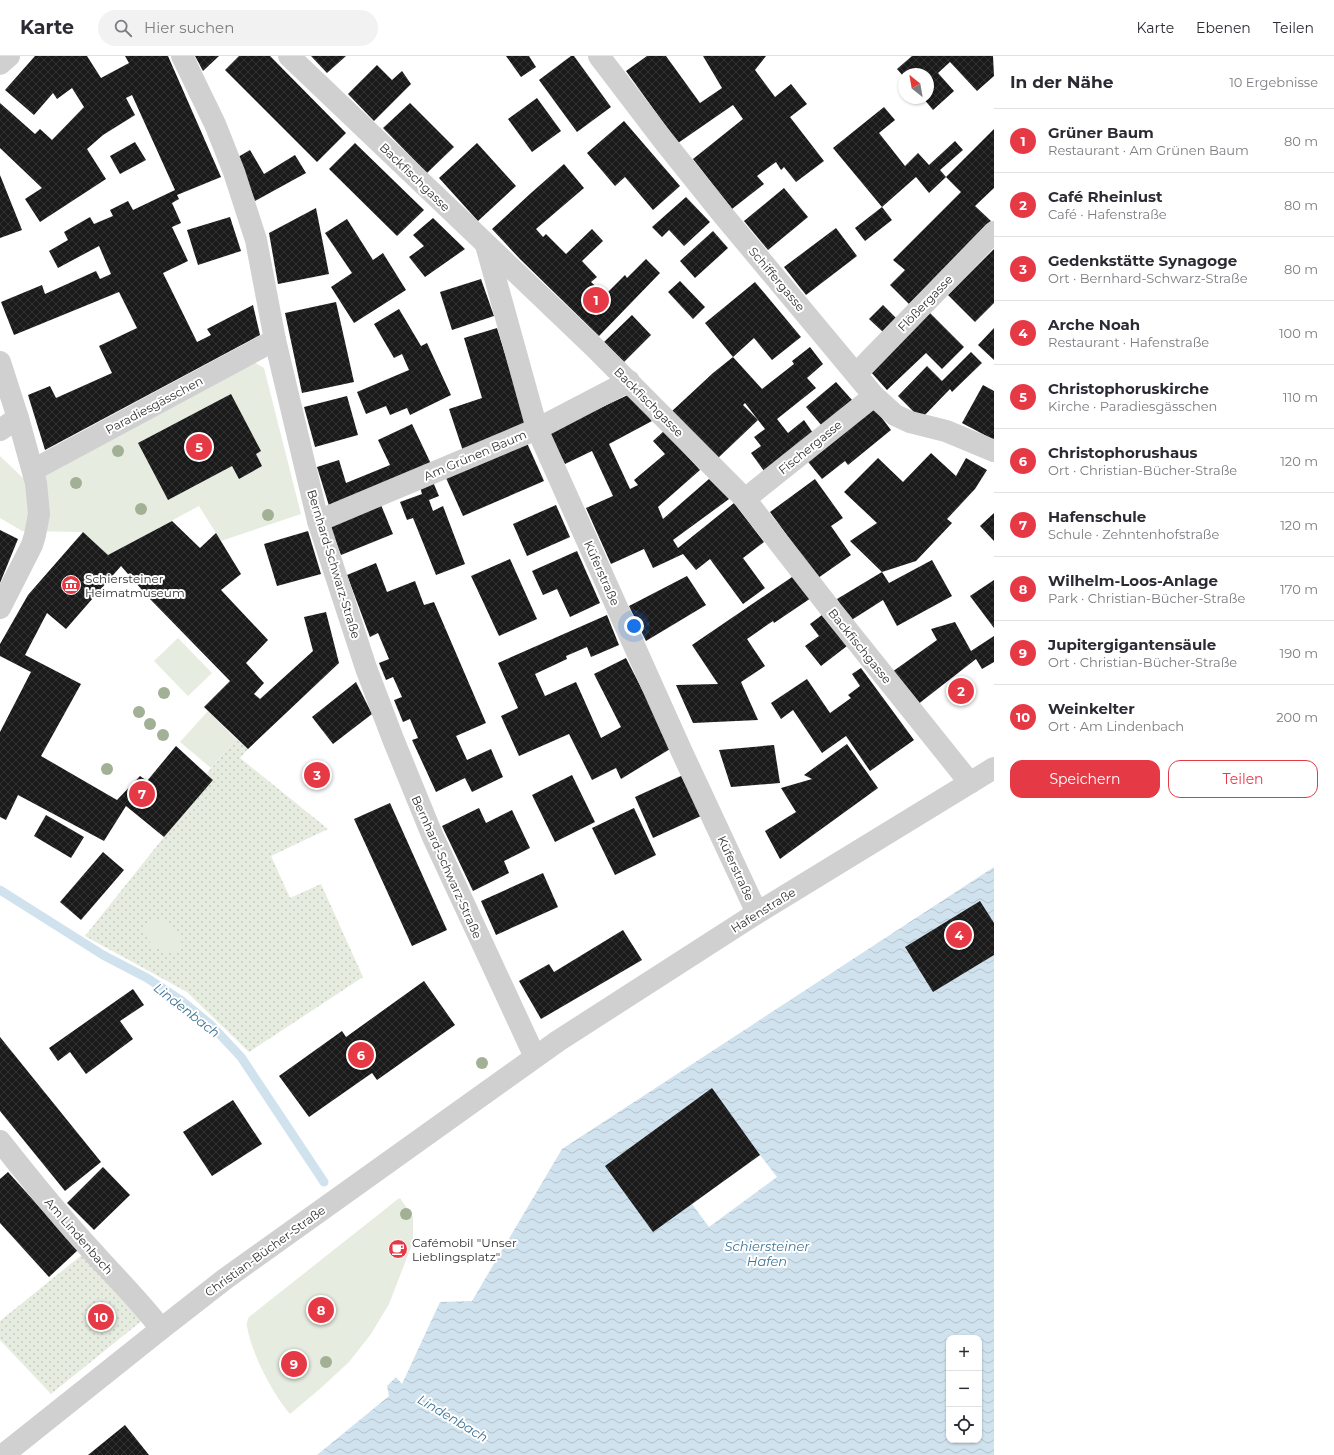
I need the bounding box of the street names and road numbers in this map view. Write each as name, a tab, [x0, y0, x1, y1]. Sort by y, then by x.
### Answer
street label: Backfischgasse	[377, 140, 453, 214]
street label: Schiffergasse	[746, 244, 808, 314]
street label: Flößergasse	[894, 272, 956, 334]
street label: Backfischgasse	[611, 364, 687, 440]
street label: Paradiesgässchen	[103, 373, 205, 437]
street label: Fischergasse	[775, 417, 845, 477]
street label: Am Grünen Baum	[421, 427, 529, 483]
street label: Bernhard-Schwarz-Straße	[304, 488, 364, 640]
street label: Küferstraße	[581, 538, 623, 608]
street label: Backfischgasse	[825, 605, 895, 687]
street label: Bernhard-Schwarz-Straße	[409, 793, 485, 941]
street label: Küferstraße	[714, 833, 758, 903]
street label: Hafenstraße	[728, 884, 798, 936]
street label: Am Lindenbach	[42, 1195, 116, 1277]
street label: Christian-Bücher-Straße	[202, 1202, 328, 1300]

